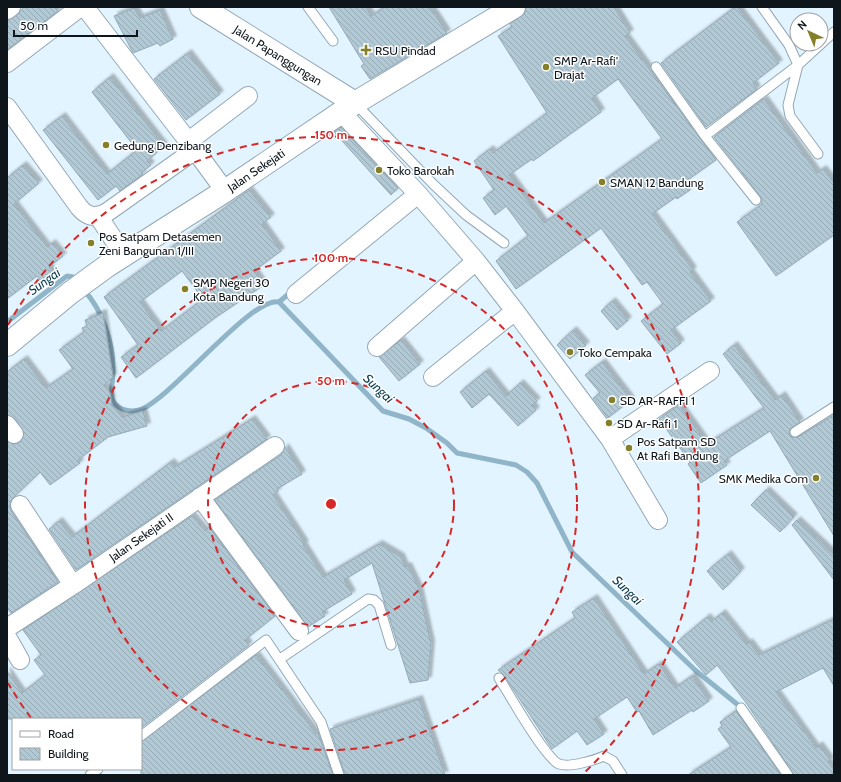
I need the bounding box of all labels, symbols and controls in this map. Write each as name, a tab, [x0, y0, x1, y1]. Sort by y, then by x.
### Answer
scale bar	[14, 12, 137, 38]
north arrow	[789, 12, 829, 52]
text: N	[794, 17, 810, 33]
text: 50 m	[20, 18, 48, 33]
street label: Jalan Papanggungan	[230, 21, 325, 88]
place label: RSU Pindad	[375, 43, 436, 58]
marker: RSU Pindad	[360, 44, 372, 56]
place label: SMP Ar-Rafi' Drajat	[554, 53, 618, 82]
marker: SMP Ar-Rafi' Drajat	[541, 62, 551, 72]
text: 150 m	[315, 127, 347, 142]
place label: Gedung Denzibang	[114, 138, 212, 153]
marker: Gedung Denzibang	[101, 140, 111, 150]
street label: Jalan Sekejati	[224, 145, 288, 195]
place label: Toko Barokah	[387, 163, 454, 178]
marker: Toko Barokah	[374, 165, 384, 175]
place label: SMAN 12 Bandung	[610, 175, 704, 190]
marker: SMAN 12 Bandung	[597, 177, 607, 187]
place label: Pos Satpam Detasemen Zeni Bangunan 1/III	[99, 229, 222, 258]
marker: Pos Satpam Detasemen Zeni Bangunan 1/III	[86, 238, 96, 248]
text: 100 m	[314, 250, 348, 265]
water label: Sungai	[25, 264, 63, 298]
place label: SMP Negeri 30 Kota Bandung	[193, 275, 270, 304]
marker: SMP Negeri 30 Kota Bandung	[180, 284, 190, 294]
place label: Toko Cempaka	[578, 345, 652, 360]
marker: Toko Cempaka	[565, 347, 575, 357]
water label: Sungai	[360, 370, 398, 406]
text: 50 m	[317, 373, 345, 388]
place label: SD AR-RAFFI 1	[620, 393, 695, 408]
marker: SD AR-RAFFI 1	[607, 395, 617, 405]
place label: SD Ar-Rafi 1	[617, 416, 677, 431]
marker: SD Ar-Rafi 1	[604, 418, 614, 428]
place label: Pos Satpam SD At Rafi Bandung	[637, 434, 719, 463]
marker: Pos Satpam SD At Rafi Bandung	[624, 443, 634, 453]
place label: SMK Medika Com	[719, 471, 808, 486]
marker: SMK Medika Com	[811, 473, 821, 483]
centre of rings	[324, 497, 338, 511]
street label: Jalan Sekejati II	[105, 509, 176, 565]
water label: Sungai	[610, 572, 647, 608]
legend	[12, 718, 142, 770]
text: Road	[48, 726, 74, 741]
text: Building	[48, 746, 90, 761]

